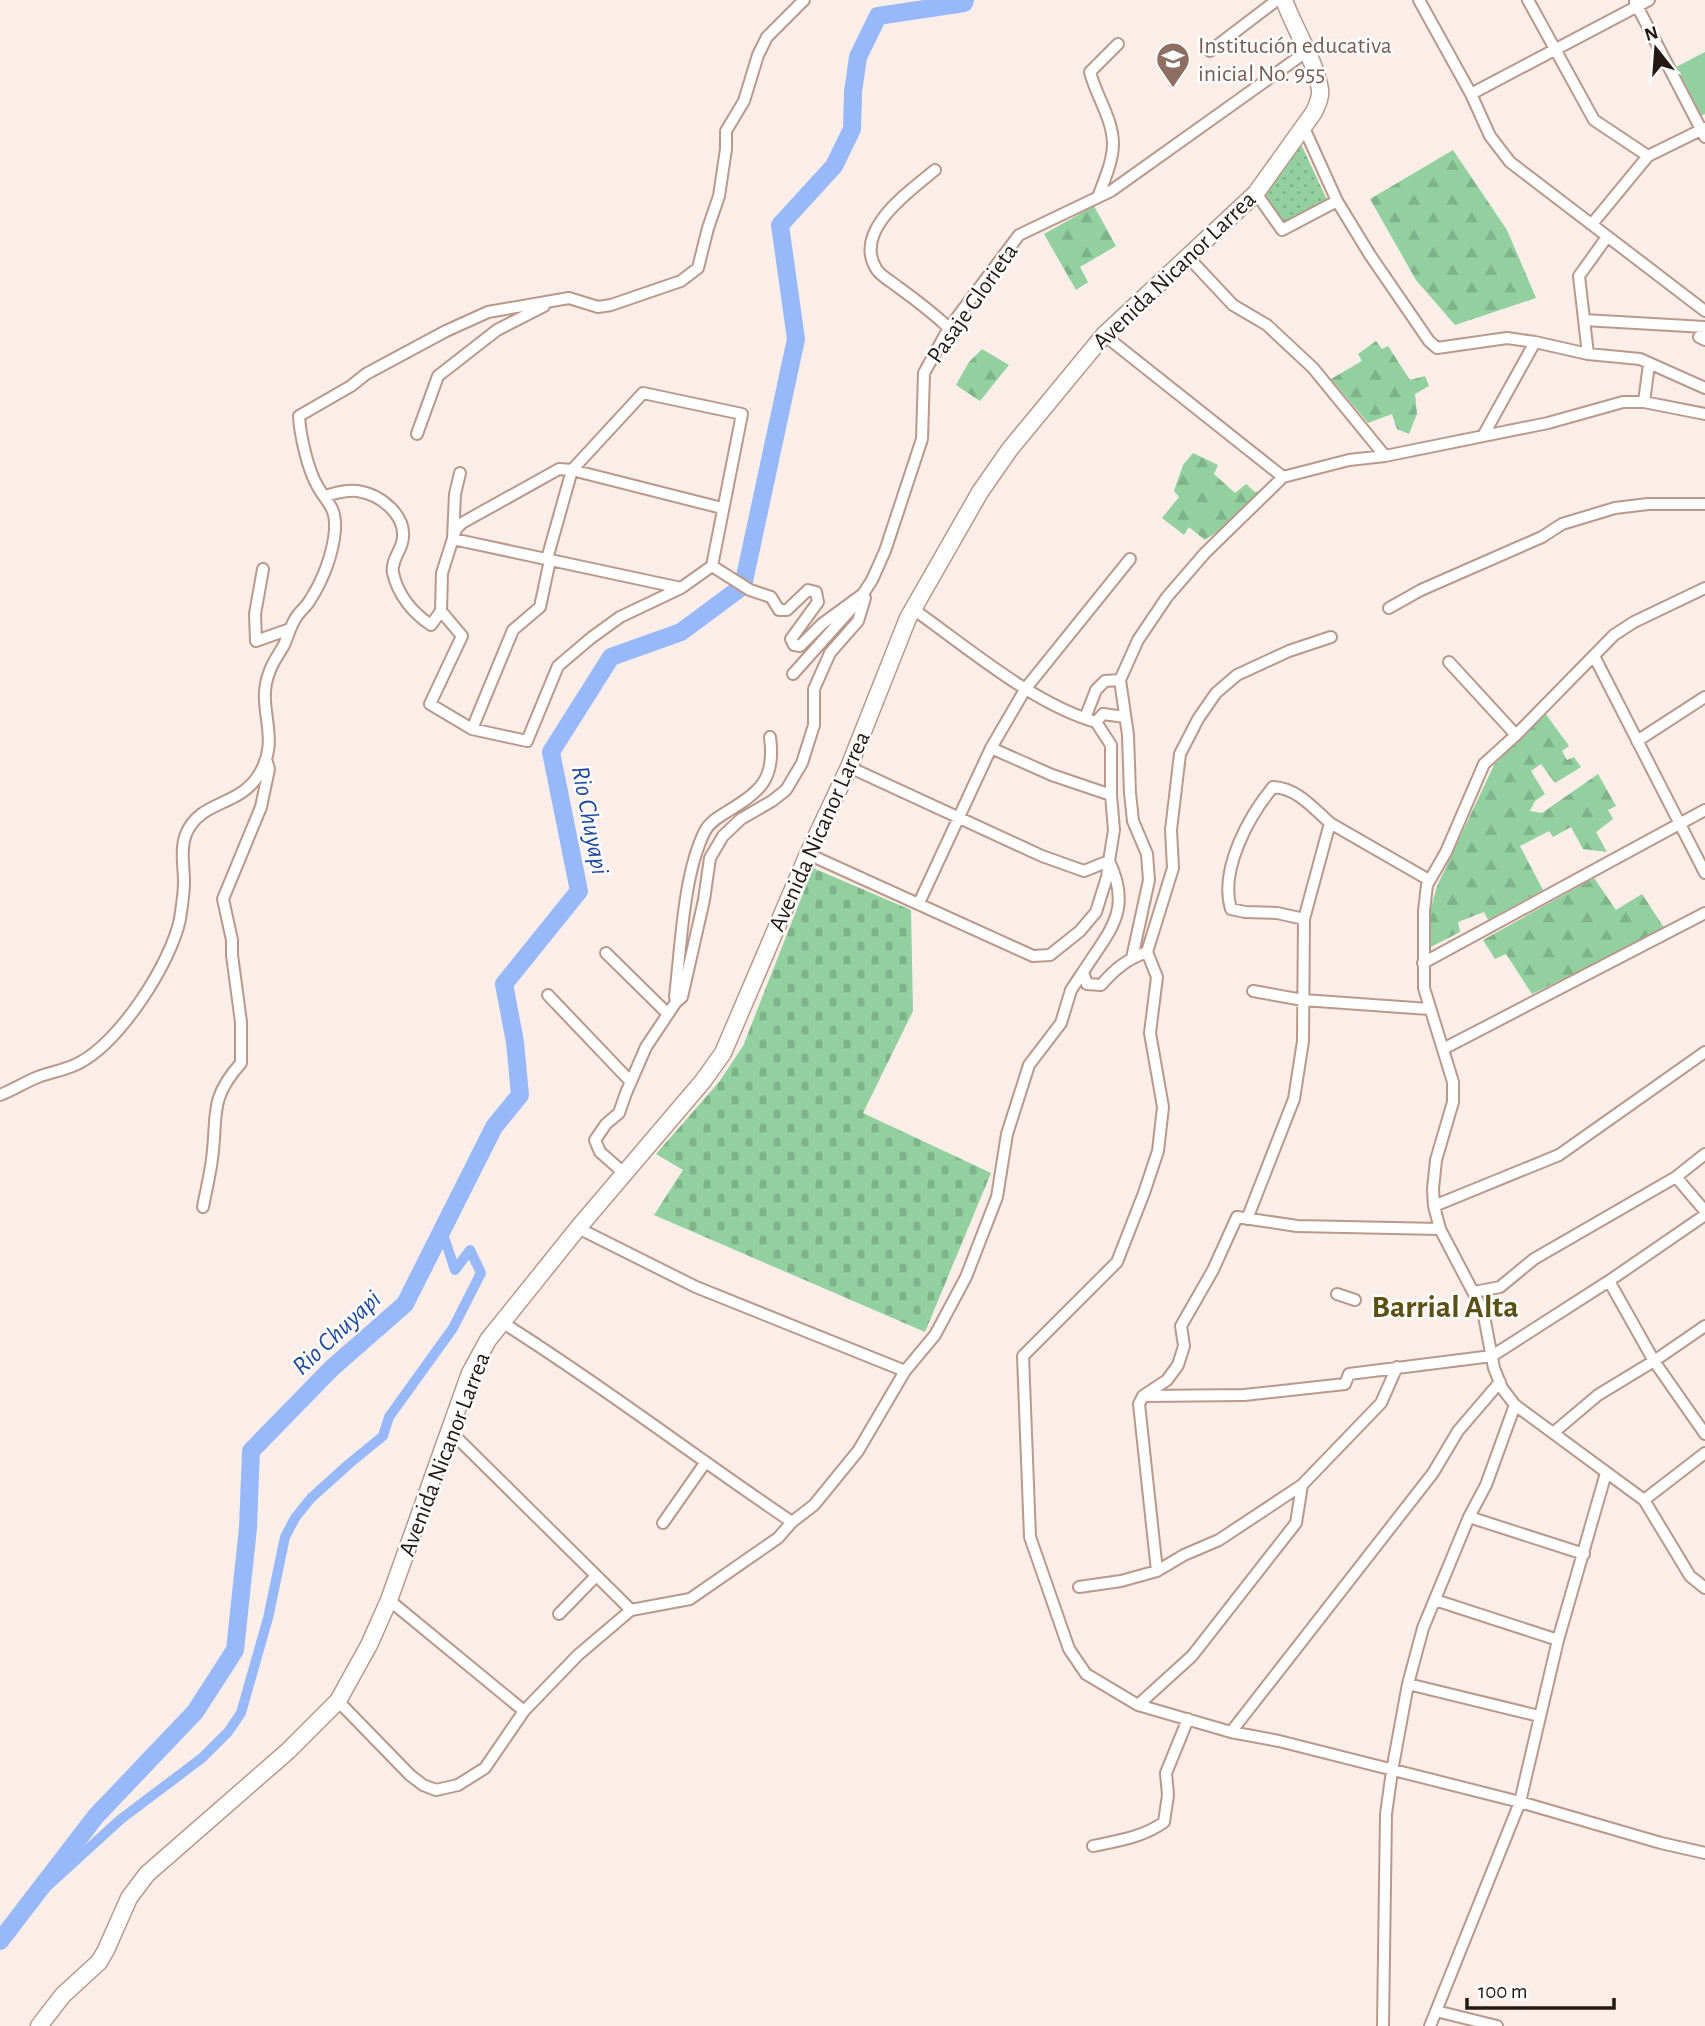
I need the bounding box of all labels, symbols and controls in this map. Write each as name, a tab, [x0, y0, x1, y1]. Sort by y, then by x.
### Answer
north arrow	[1621, 14, 1691, 84]
text: N	[1642, 23, 1661, 45]
place label: Institución educativa inicial No. 955	[1198, 34, 1392, 86]
school or university icon: Institución educativa inicial No. 955	[1154, 40, 1192, 89]
street label: Avenida Nicanor Larrea	[1089, 187, 1261, 354]
street label: Pasaje Glorieta	[923, 240, 1023, 368]
street label: Avenida Nicanor Larrea	[765, 728, 875, 935]
water label: Rio Chuyapi	[567, 764, 613, 877]
water label: Rio Chuyapi	[288, 1285, 386, 1380]
district label: Barrial Alta	[1371, 1291, 1519, 1323]
street label: Avenida Nicanor Larrea	[395, 1349, 495, 1560]
scale bar	[1467, 1966, 1614, 2010]
text: 100 m	[1478, 1981, 1528, 2002]

